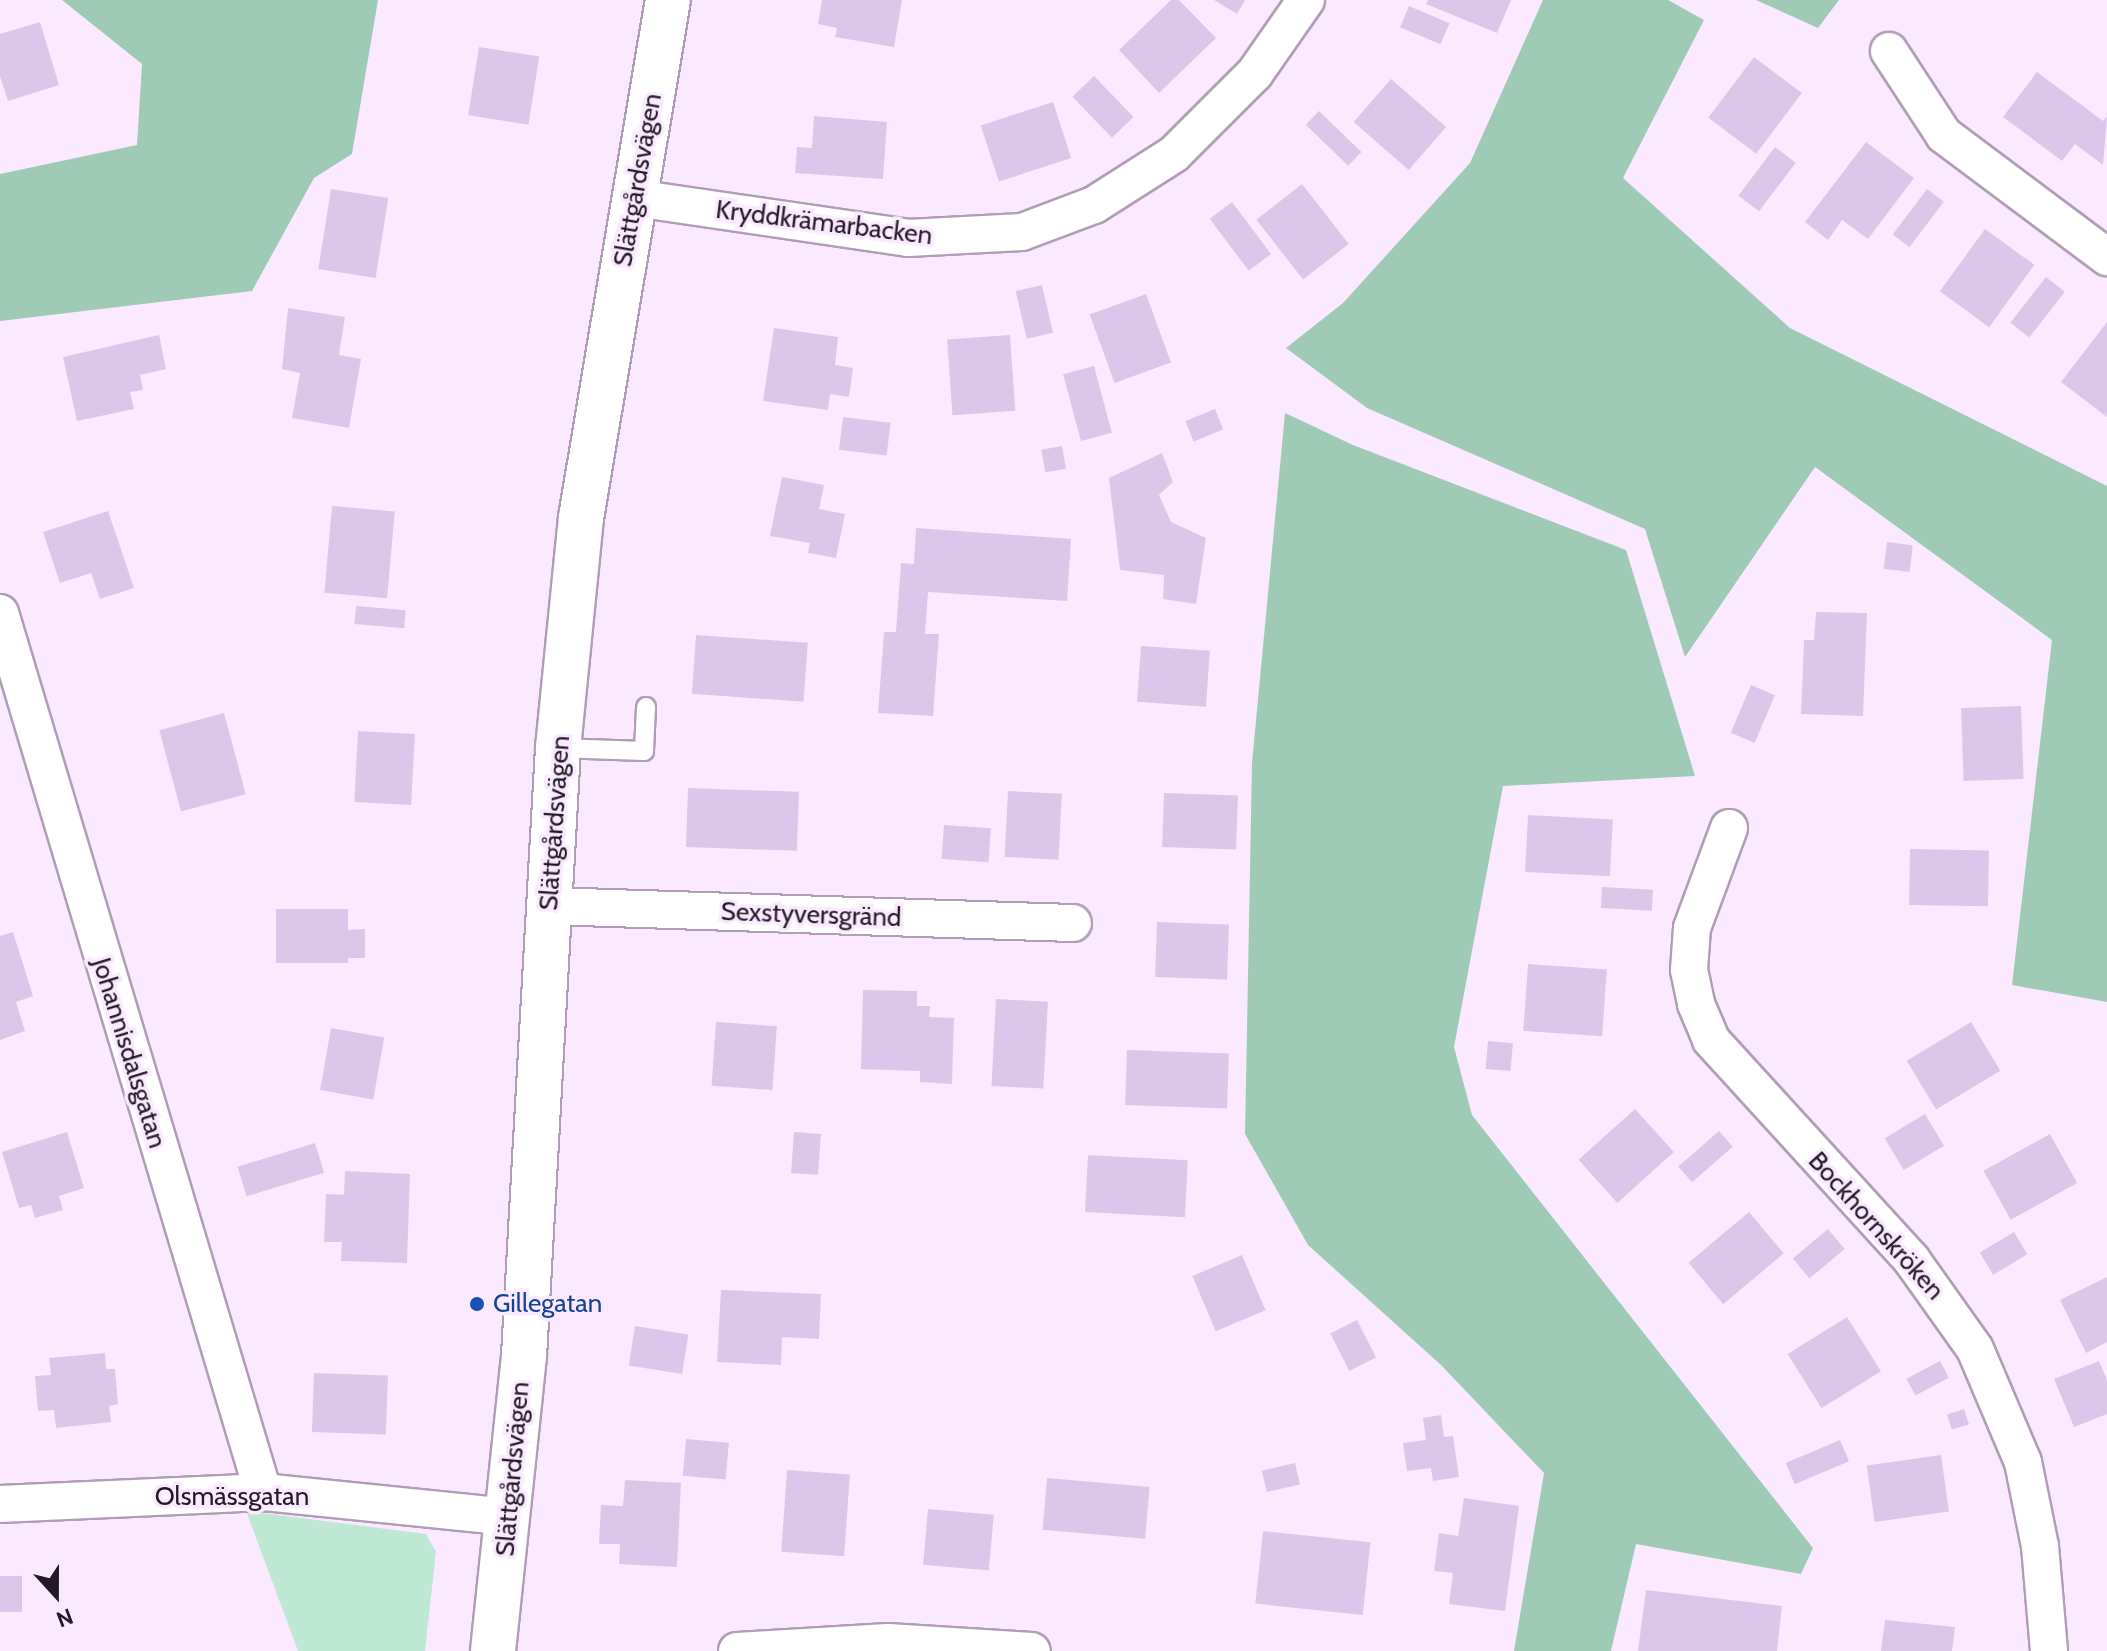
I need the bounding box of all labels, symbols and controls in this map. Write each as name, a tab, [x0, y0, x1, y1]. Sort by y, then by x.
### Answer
street label: Slättgårdsvägen	[607, 91, 669, 269]
street label: Kryddkrämarbacken	[714, 194, 934, 252]
street label: Slättgårdsvägen	[533, 734, 577, 912]
street label: Sexstyversgränd	[720, 896, 902, 934]
street label: Johannisdalsgatan	[85, 954, 173, 1152]
street label: Bockhornskröken	[1802, 1146, 1950, 1306]
place label: Gillegatan	[493, 1288, 602, 1320]
marker: Gillegatan	[468, 1295, 486, 1313]
street label: Slättgårdsvägen	[490, 1380, 536, 1558]
street label: Olsmässgatan	[155, 1481, 309, 1513]
north arrow	[16, 1555, 96, 1635]
text: N	[53, 1602, 77, 1633]

